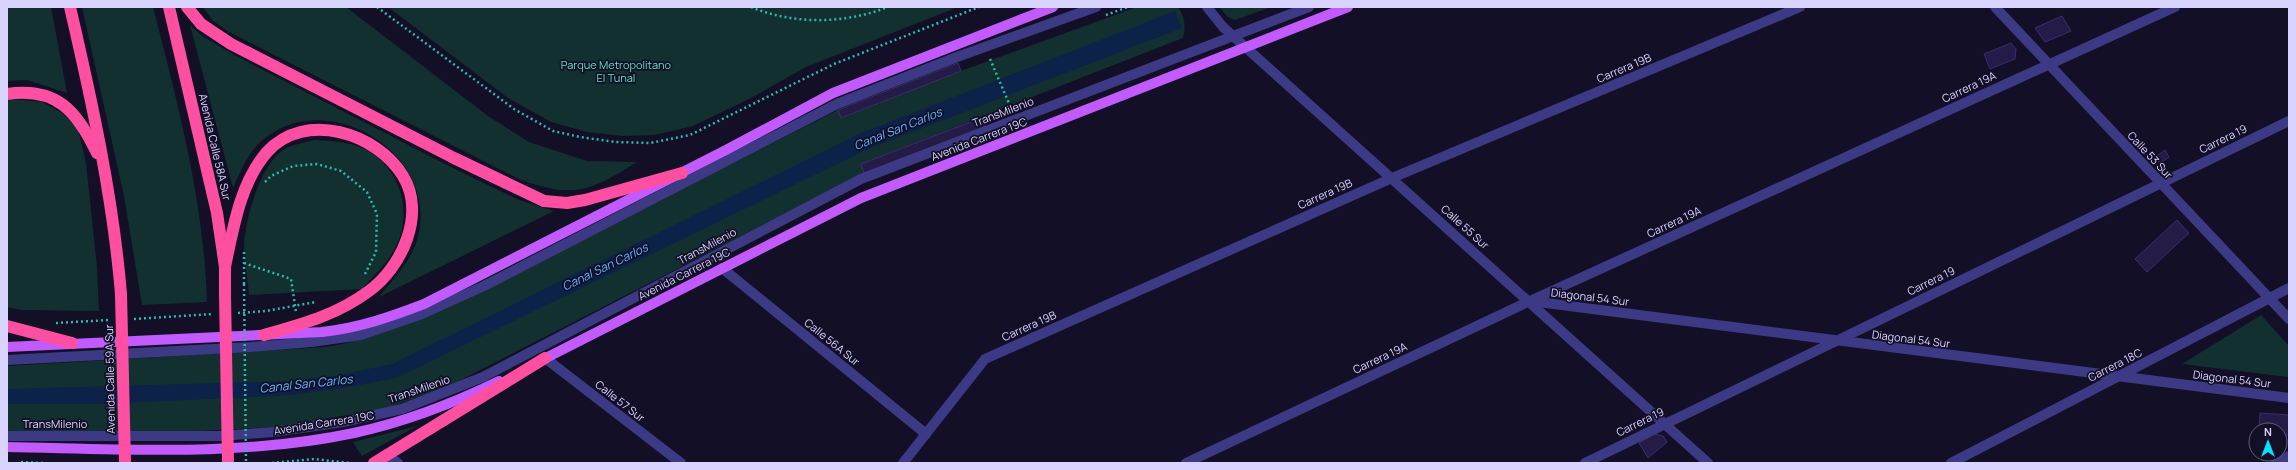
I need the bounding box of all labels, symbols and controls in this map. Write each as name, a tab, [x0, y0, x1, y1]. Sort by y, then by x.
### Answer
street label: Carrera 19B	[1594, 49, 1654, 86]
park label: Parque Metropolitano El Tunal	[561, 57, 672, 85]
street label: Carrera 19A	[1939, 67, 1998, 106]
street label: Avenida Calle 58A Sur	[196, 92, 235, 202]
street label: TransMilenio	[970, 93, 1036, 130]
water label: Canal San Carlos	[851, 102, 946, 154]
street label: Avenida Carrera 19C	[929, 113, 1029, 164]
street label: Carrera 19	[2196, 120, 2249, 157]
street label: Calle 53 Sur	[2125, 128, 2176, 182]
street label: Carrera 19B	[1295, 175, 1355, 212]
street label: Calle 55 Sur	[1438, 201, 1493, 252]
street label: Carrera 19A	[1644, 202, 1703, 241]
street label: TransMilenio	[675, 224, 739, 267]
water label: Canal San Carlos	[559, 238, 652, 295]
street label: Avenida Carrera 19C	[635, 244, 732, 303]
street label: Carrera 19	[1904, 262, 1957, 299]
street label: Diagonal 54 Sur	[1550, 284, 1630, 309]
street label: Carrera 19B	[999, 307, 1059, 344]
street label: Calle 56A Sur	[801, 315, 863, 369]
street label: Avenida Calle 59A Sur	[101, 324, 118, 434]
street label: Diagonal 54 Sur	[1871, 326, 1951, 351]
street label: Carrera 19A	[1350, 338, 1409, 377]
street label: Carrera 18C	[2085, 344, 2144, 385]
street label: Diagonal 54 Sur	[2192, 366, 2272, 391]
water label: Canal San Carlos	[259, 370, 355, 397]
street label: TransMilenio	[386, 371, 452, 406]
street label: Calle 57 Sur	[592, 377, 648, 425]
street label: Carrera 19	[1613, 403, 1666, 440]
street label: Avenida Carrera 19C	[273, 407, 375, 438]
street label: TransMilenio	[23, 416, 88, 431]
north arrow	[2248, 422, 2288, 462]
text: N	[2264, 424, 2272, 439]

